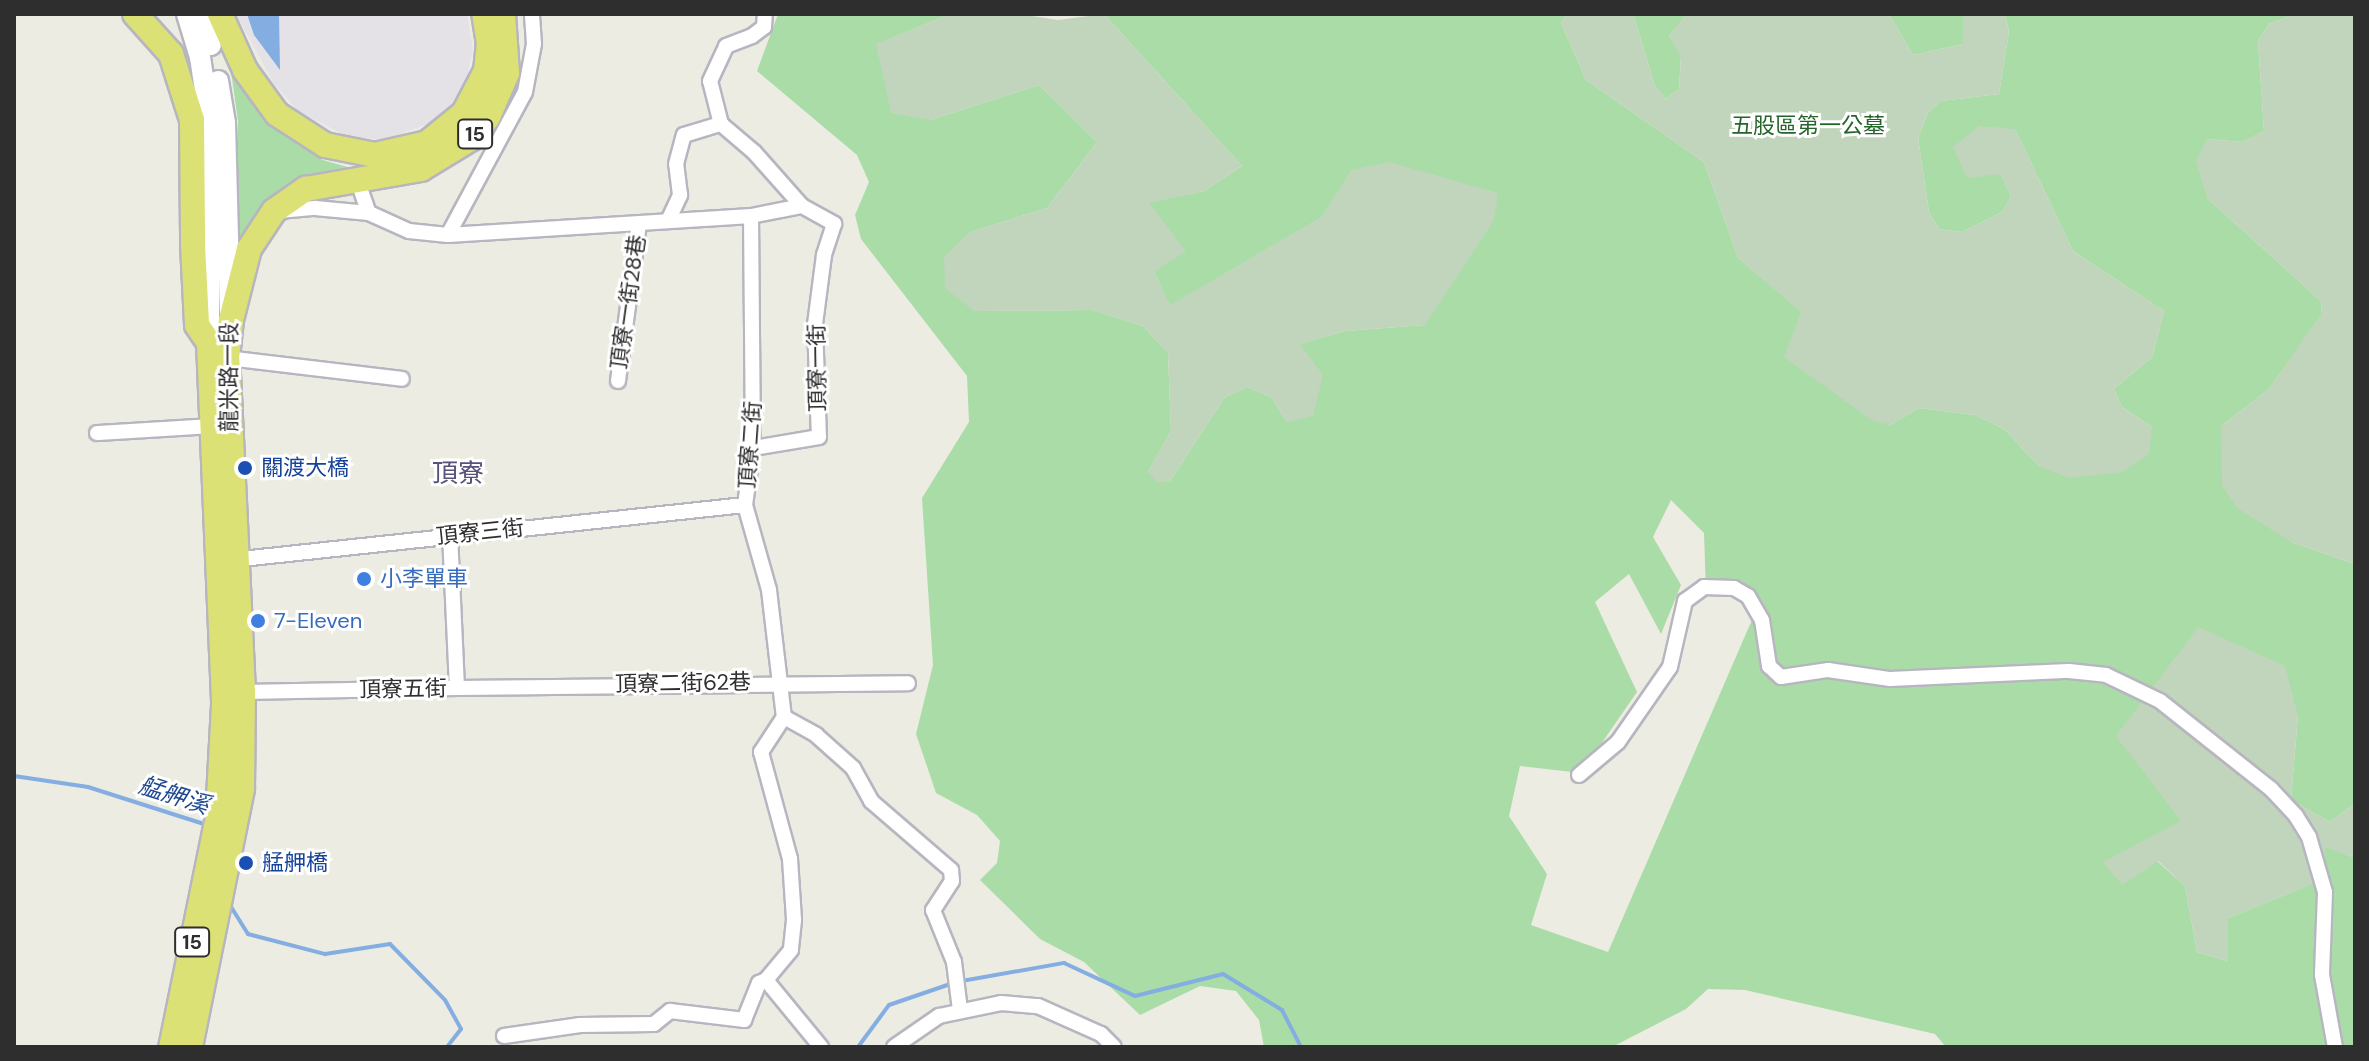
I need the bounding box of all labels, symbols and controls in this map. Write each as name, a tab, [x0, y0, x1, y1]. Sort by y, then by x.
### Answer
park label: 五股區第一公墓	[1731, 113, 1885, 139]
road number: 15	[457, 118, 493, 150]
street label: 頂寮一街28巷	[605, 233, 651, 371]
street label: 龍米路一段	[216, 322, 242, 432]
street label: 頂寮一街	[803, 324, 831, 412]
street label: 頂寮二街	[734, 400, 766, 490]
place label: 關渡大橋	[261, 455, 349, 481]
district label: 頂寮	[432, 458, 484, 490]
marker: 關渡大橋	[236, 459, 254, 477]
street label: 頂寮三街	[435, 514, 525, 550]
place label: 小李單車	[380, 566, 468, 592]
marker: 小李單車	[355, 570, 373, 588]
place label: 7-Eleven	[274, 608, 362, 634]
marker: 7-Eleven	[249, 612, 267, 630]
street label: 頂寮二街62巷	[615, 669, 751, 697]
street label: 頂寮五街	[359, 675, 447, 703]
water label: 艋舺溪	[135, 770, 213, 820]
place label: 艋舺橋	[262, 850, 328, 876]
marker: 艋舺橋	[237, 854, 255, 872]
road number: 15	[174, 926, 210, 958]

